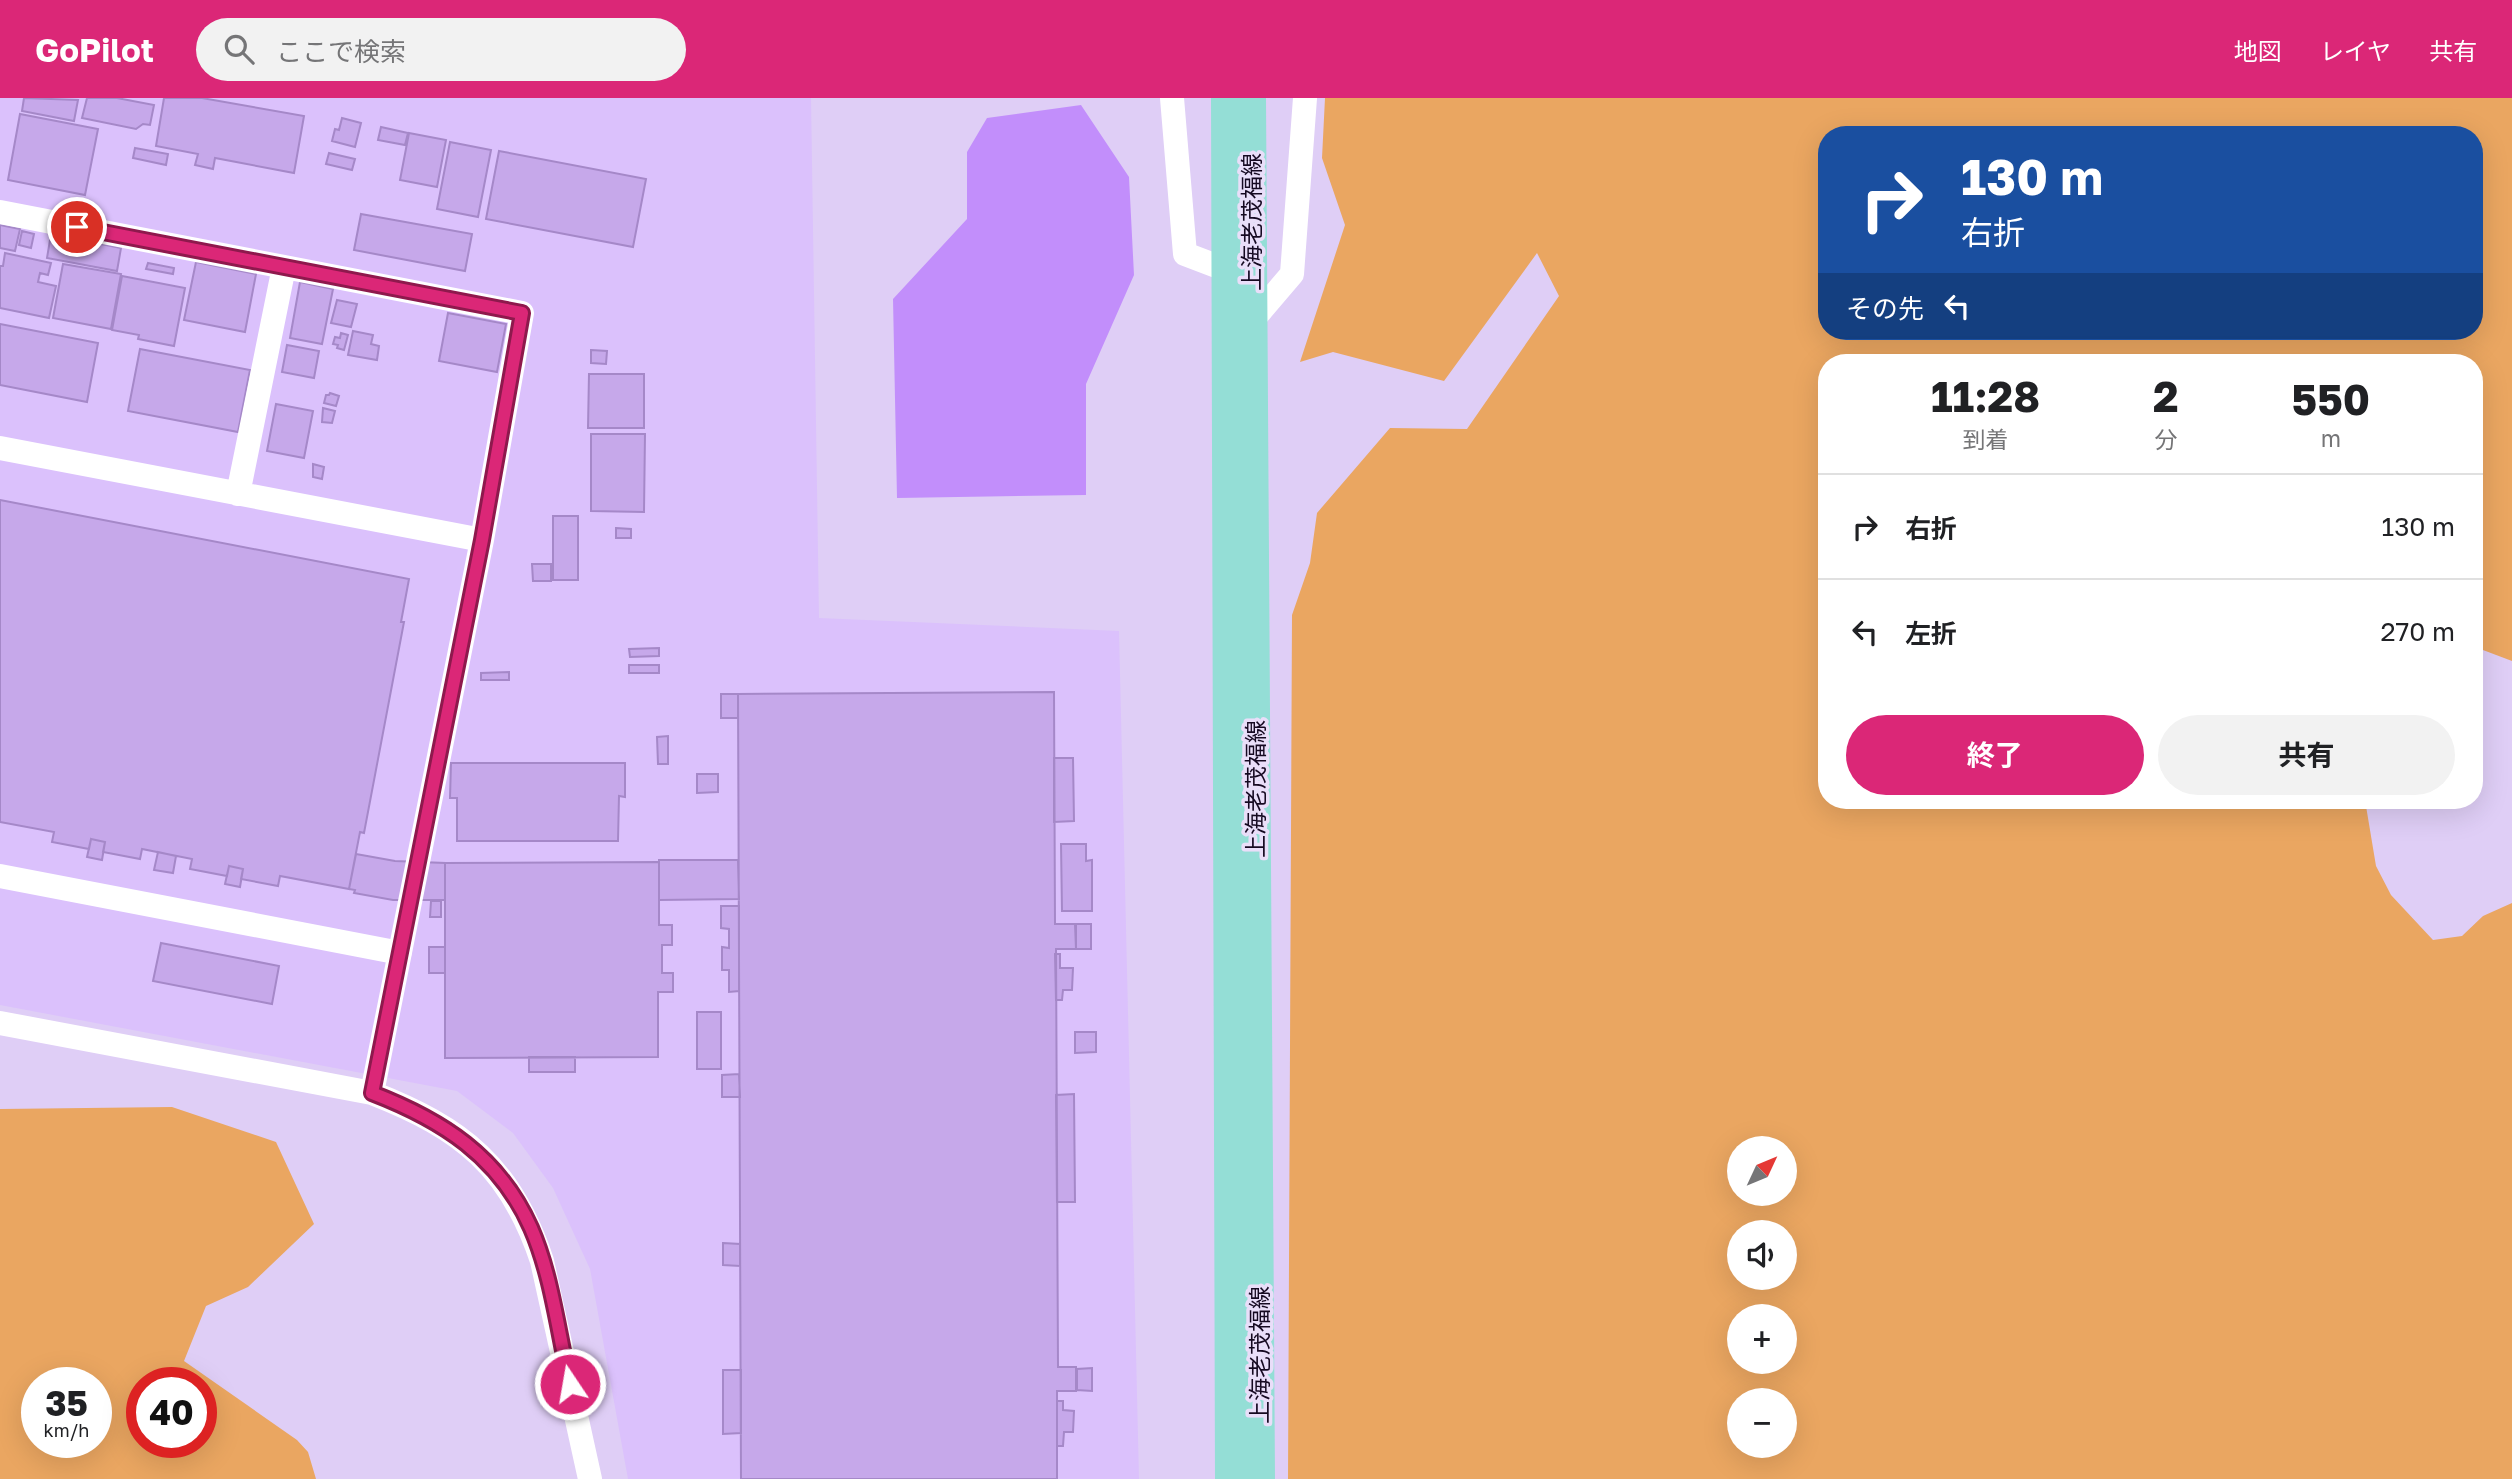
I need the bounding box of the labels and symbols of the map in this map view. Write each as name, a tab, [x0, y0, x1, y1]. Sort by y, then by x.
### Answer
street label: 上海老茂福線	[1237, 153, 1265, 291]
pin	[47, 197, 107, 257]
street label: 上海老茂福線	[1241, 720, 1269, 858]
north arrow	[1727, 1136, 1797, 1206]
street label: 上海老茂福線	[1245, 1286, 1273, 1424]
position arrow	[533, 1347, 607, 1421]
speed limit sign: 40	[126, 1367, 217, 1458]

